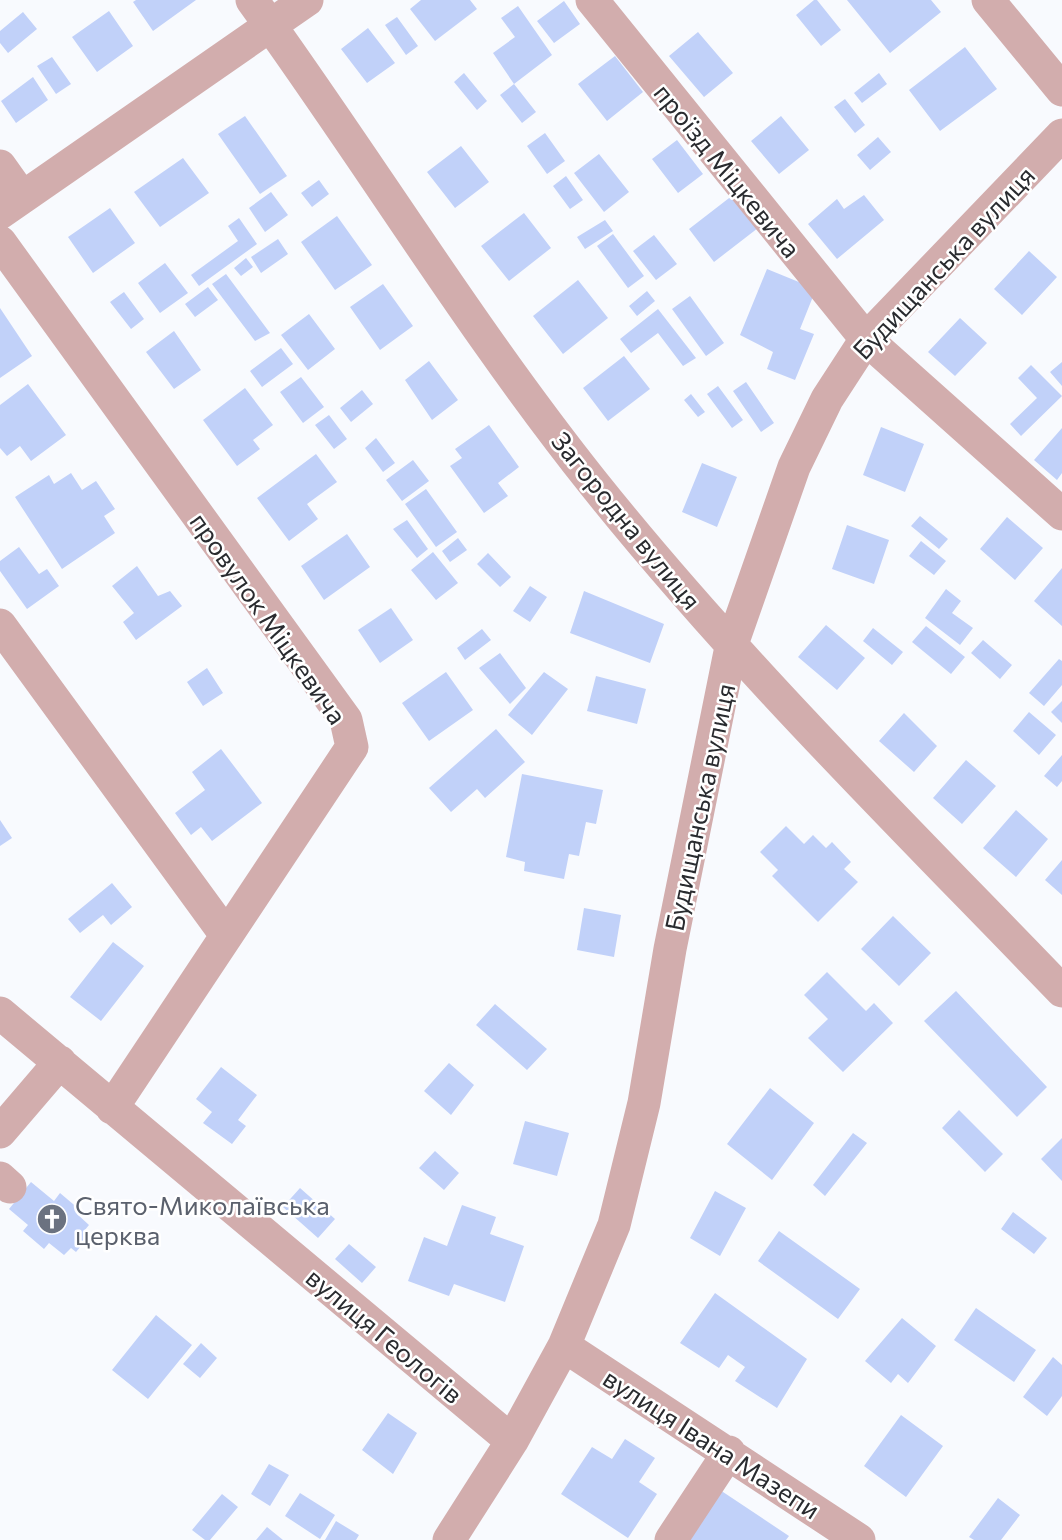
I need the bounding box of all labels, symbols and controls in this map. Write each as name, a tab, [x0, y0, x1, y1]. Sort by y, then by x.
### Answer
street label: проїзд Міцкевича	[648, 77, 808, 263]
street label: Будищанська вулиця	[846, 159, 1040, 365]
street label: Загородна вулиця	[546, 425, 708, 615]
street label: провулок Міцкевича	[184, 506, 354, 730]
street label: Будищанська вулиця	[658, 680, 740, 934]
place label: Свято-Миколаївська церква	[75, 1189, 330, 1250]
church icon: Свято-Миколаївська церква	[35, 1202, 69, 1236]
street label: вулиця Геологів	[301, 1261, 469, 1409]
street label: вулиця Івана Мазепи	[598, 1361, 826, 1525]

